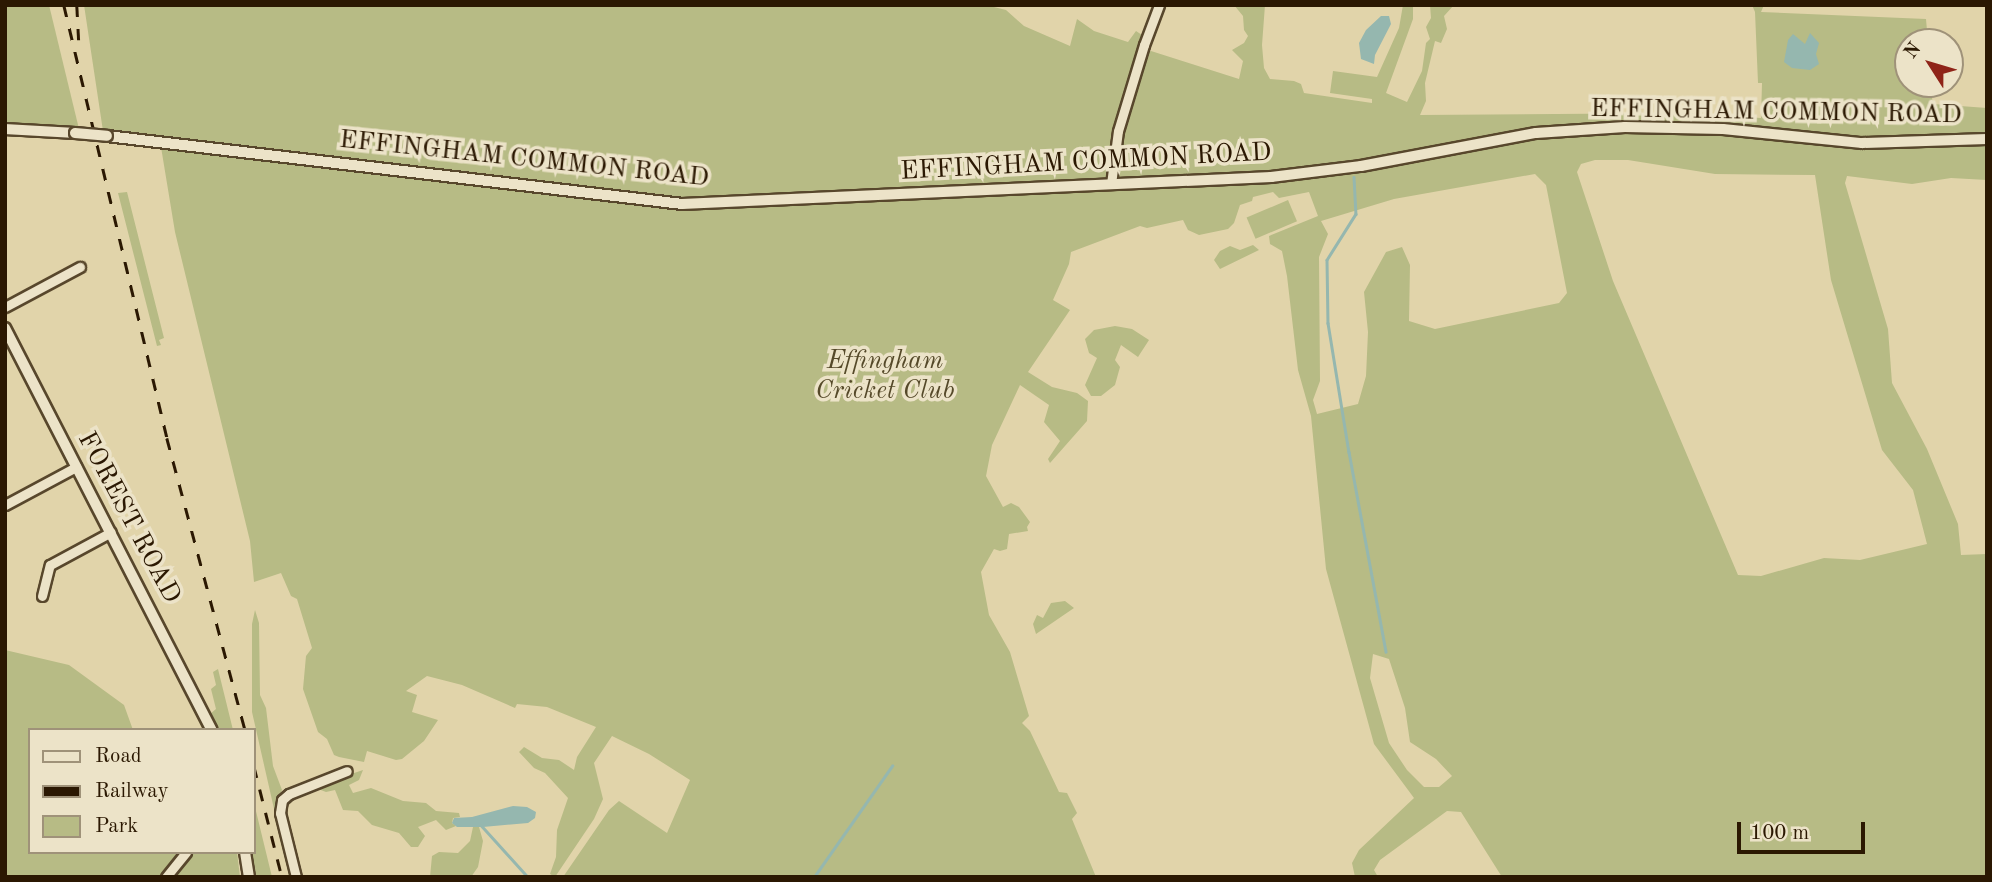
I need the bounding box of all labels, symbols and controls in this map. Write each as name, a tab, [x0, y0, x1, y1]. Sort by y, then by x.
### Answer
north arrow	[1894, 28, 1964, 98]
text: N	[1901, 40, 1925, 63]
street label: EFFINGHAM COMMON ROAD	[1590, 94, 1962, 132]
street label: EFFINGHAM COMMON ROAD	[338, 125, 710, 195]
street label: EFFINGHAM COMMON ROAD	[900, 138, 1272, 188]
park label: Effingham Cricket Club	[815, 346, 955, 408]
street label: FOREST ROAD	[70, 427, 186, 609]
legend	[28, 728, 256, 854]
text: Road	[95, 746, 142, 767]
text: Railway	[95, 781, 169, 802]
scale bar	[1740, 808, 1868, 852]
text: Park	[95, 816, 138, 837]
text: 100 m	[1750, 823, 1809, 844]

